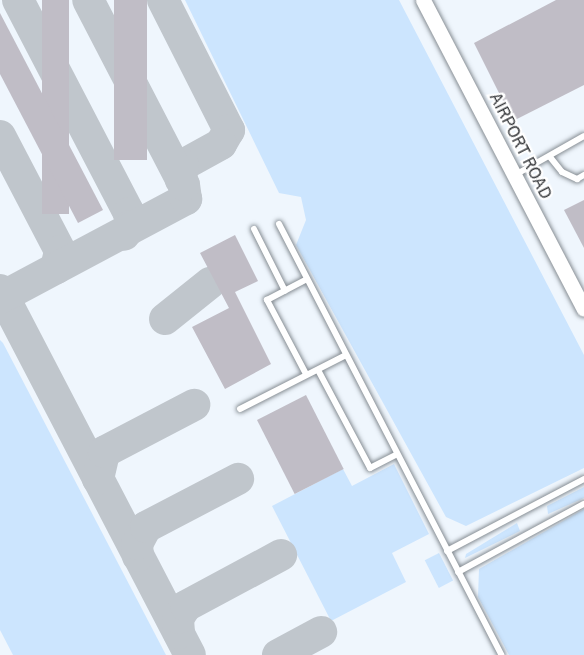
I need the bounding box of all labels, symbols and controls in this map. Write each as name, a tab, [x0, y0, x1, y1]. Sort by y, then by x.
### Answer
street label: AIRPORT ROAD	[485, 89, 555, 203]

